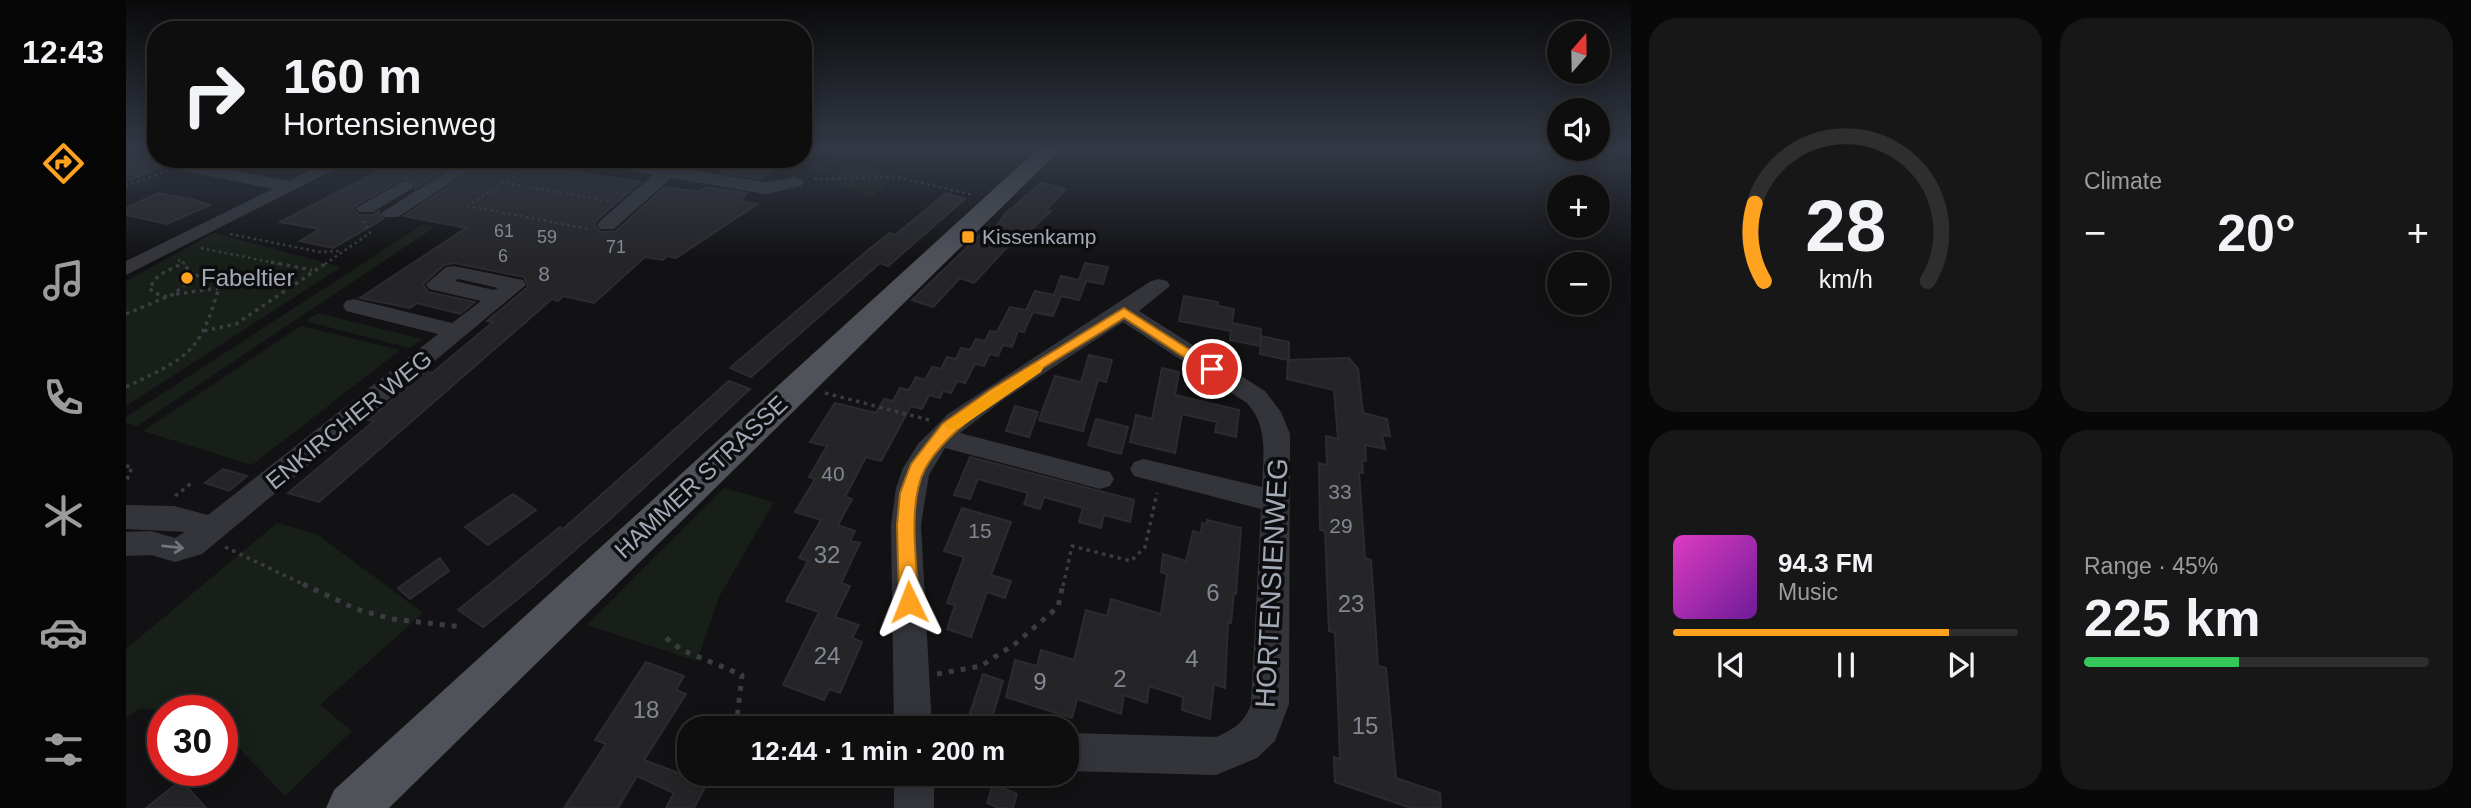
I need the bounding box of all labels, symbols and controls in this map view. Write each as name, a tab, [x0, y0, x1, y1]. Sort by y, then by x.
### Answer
north arrow	[1547, 21, 1610, 84]
map controls	[1547, 21, 1610, 315]
text: 12:43	[22, 34, 104, 70]
icon: right	[168, 49, 259, 140]
text: 160 m	[283, 49, 422, 103]
button: sound	[1547, 98, 1610, 161]
text: Hortensienweg	[283, 106, 496, 142]
icon: directions	[39, 139, 88, 188]
text: Climate	[2084, 168, 2162, 194]
button: +	[1547, 175, 1610, 238]
text: 28	[1805, 185, 1886, 266]
text: 20°	[2217, 204, 2296, 262]
text: −	[2084, 212, 2106, 254]
text: +	[2407, 212, 2429, 254]
house number: 61	[494, 221, 514, 241]
place label: Kissenkamp	[982, 225, 1096, 248]
house number: 59	[537, 227, 557, 247]
marker: Kissenkamp	[960, 229, 976, 245]
house number: 71	[606, 237, 626, 257]
house number: 6	[498, 246, 508, 266]
button: −	[1547, 252, 1610, 315]
icon: music	[39, 256, 88, 305]
house number: 8	[538, 262, 550, 285]
place label: Fabeltier	[201, 264, 294, 291]
text: km/h	[1818, 265, 1873, 293]
marker: Fabeltier	[179, 270, 195, 286]
pin	[1182, 339, 1242, 399]
street label: ENKIRCHER WEG	[260, 345, 437, 495]
icon: arrive	[1193, 350, 1231, 388]
icon: phone	[39, 373, 88, 422]
street label: HAMMER STRASSE	[609, 390, 792, 563]
street label: HORTENSIENWEG	[1249, 457, 1294, 709]
house number: 40	[821, 462, 845, 485]
house number: 33	[1328, 480, 1352, 503]
icon: climate	[39, 491, 88, 540]
house number: 29	[1329, 514, 1353, 537]
house number: 15	[968, 519, 992, 542]
one-way arrow	[161, 541, 184, 554]
house number: 32	[814, 541, 840, 568]
text: 94.3 FM	[1778, 548, 1873, 578]
text: Range · 45%	[2084, 553, 2218, 579]
position arrow	[872, 565, 946, 639]
house number: 6	[1206, 579, 1220, 606]
text: Music	[1778, 579, 1838, 605]
text: 225 km	[2084, 589, 2260, 647]
house number: 23	[1338, 590, 1364, 617]
icon: car	[39, 608, 88, 657]
house number: 24	[814, 642, 840, 669]
house number: 4	[1185, 645, 1199, 672]
icon: previous	[1712, 646, 1750, 684]
icon: pause	[1827, 646, 1865, 684]
icon: next	[1942, 646, 1980, 684]
house number: 2	[1113, 665, 1127, 692]
house number: 9	[1033, 668, 1047, 695]
speed limit sign: 30	[147, 695, 238, 786]
house number: 18	[633, 696, 659, 723]
house number: 15	[1352, 712, 1378, 739]
icon: filters	[39, 725, 88, 774]
text: 12:44 · 1 min · 200 m	[751, 736, 1005, 766]

